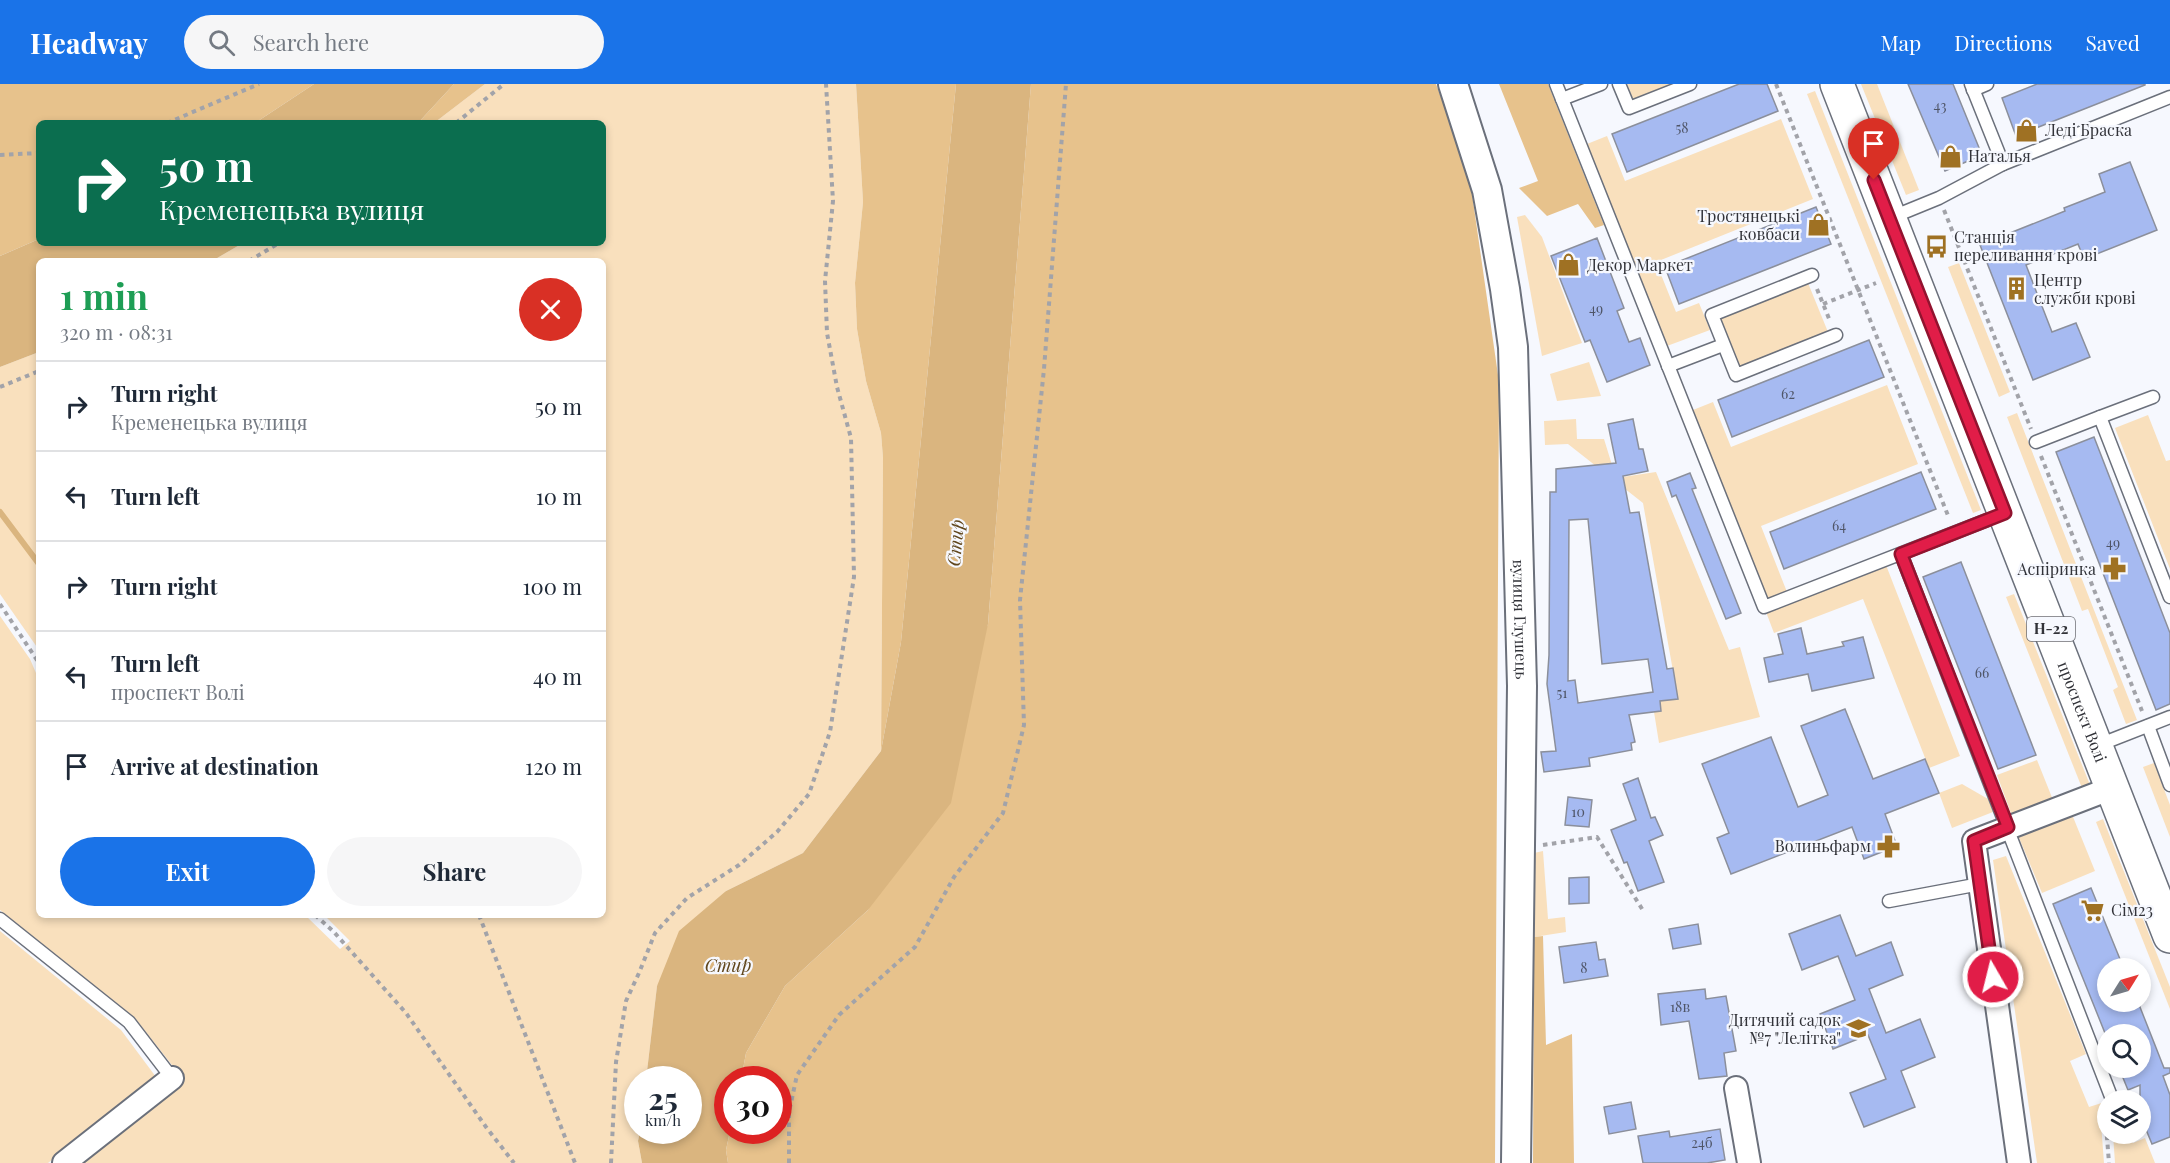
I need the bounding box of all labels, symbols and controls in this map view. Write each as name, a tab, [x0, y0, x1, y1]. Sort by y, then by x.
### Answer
search box	[184, 15, 604, 69]
text: Headway	[30, 24, 148, 61]
icon: search	[205, 26, 238, 59]
text: Search here	[253, 27, 369, 57]
text: Map	[1880, 28, 1921, 56]
text: Directions	[1954, 28, 2052, 56]
text: Saved	[2085, 28, 2140, 56]
house number: 43	[1934, 96, 1946, 115]
shop icon: Леді Браска	[2014, 117, 2040, 143]
house number: 58	[1675, 118, 1689, 137]
pin	[1848, 118, 1899, 180]
place label: Леді Браска	[2044, 119, 2132, 140]
icon: arrive	[1857, 127, 1890, 160]
text: 50 m	[159, 137, 253, 193]
shop icon: Наталья	[1937, 143, 1963, 169]
icon: right	[60, 144, 138, 222]
place label: Наталья	[1968, 145, 2031, 166]
text: Кременецька вулиця	[159, 191, 424, 227]
place label: Тростянецькі ковбаси	[1697, 205, 1800, 244]
shop icon: Тростянецькі ковбаси	[1805, 212, 1831, 238]
place label: Станція переливання крові	[1954, 226, 2098, 265]
bus stop icon: Станція переливання крові	[1923, 233, 1949, 259]
shop icon: Декор Маркет	[1556, 252, 1582, 278]
place label: Декор Маркет	[1587, 254, 1693, 275]
place label: Центр служби крові	[2034, 269, 2136, 308]
text: 1 min	[60, 271, 148, 319]
building icon: Центр служби крові	[2003, 276, 2029, 302]
button: close	[519, 278, 582, 341]
house number: 49	[1589, 299, 1603, 318]
text: 320 m · 08:31	[60, 318, 173, 345]
text: Turn right	[111, 378, 217, 408]
house number: 62	[1781, 384, 1795, 403]
icon: right	[60, 390, 93, 423]
text: 50 m	[535, 391, 582, 421]
text: Кременецька вулиця	[111, 408, 307, 435]
icon: left	[60, 480, 93, 513]
text: Turn left	[111, 481, 200, 511]
text: 10 m	[536, 481, 582, 511]
house number: 64	[1832, 516, 1846, 535]
water label: Стир	[941, 519, 969, 567]
house number: 49	[2106, 533, 2120, 552]
pharmacy icon: Аспіринка	[2101, 556, 2127, 582]
place label: Аспіринка	[2017, 558, 2096, 579]
street label: вулиця Глушець	[1509, 559, 1533, 680]
icon: right	[60, 570, 93, 603]
text: Turn right	[111, 571, 217, 601]
text: 100 m	[522, 571, 582, 601]
road number: Н-22	[2027, 617, 2075, 641]
text: Turn left	[111, 648, 200, 678]
street label: проспект Волі	[2054, 658, 2112, 765]
icon: left	[60, 660, 93, 693]
text: 40 m	[533, 661, 582, 691]
house number: 66	[1975, 663, 1989, 682]
text: проспект Волі	[111, 678, 245, 705]
house number: 51	[1557, 683, 1568, 702]
icon: arrive	[60, 750, 93, 783]
text: Arrive at destination	[111, 751, 319, 781]
text: 120 m	[525, 751, 582, 781]
house number: 10	[1571, 802, 1585, 821]
pharmacy icon: Волиньфарм	[1876, 833, 1902, 859]
place label: Волиньфарм	[1775, 835, 1871, 856]
button: Exit	[60, 837, 315, 906]
button: Share	[327, 837, 582, 906]
supermarket icon: Сім23	[2080, 897, 2106, 923]
place label: Сім23	[2111, 899, 2153, 920]
position arrow	[1961, 945, 2025, 1009]
water label: Стир	[705, 953, 751, 977]
house number: 8	[1580, 958, 1588, 977]
north arrow	[2097, 958, 2151, 1012]
map controls	[2097, 958, 2151, 1144]
house number: 18в	[1670, 997, 1690, 1016]
place label: Дитячий садок №7 "Лелітка"	[1729, 1009, 1841, 1048]
school or university icon: Дитячий садок №7 "Лелітка"	[1846, 1016, 1872, 1042]
button: search	[2097, 1024, 2151, 1078]
speed limit sign: 30	[714, 1066, 792, 1144]
text: 25	[648, 1078, 678, 1118]
button: layers	[2097, 1090, 2151, 1144]
text: km/h	[645, 1110, 681, 1130]
house number: 24б	[1691, 1133, 1713, 1152]

